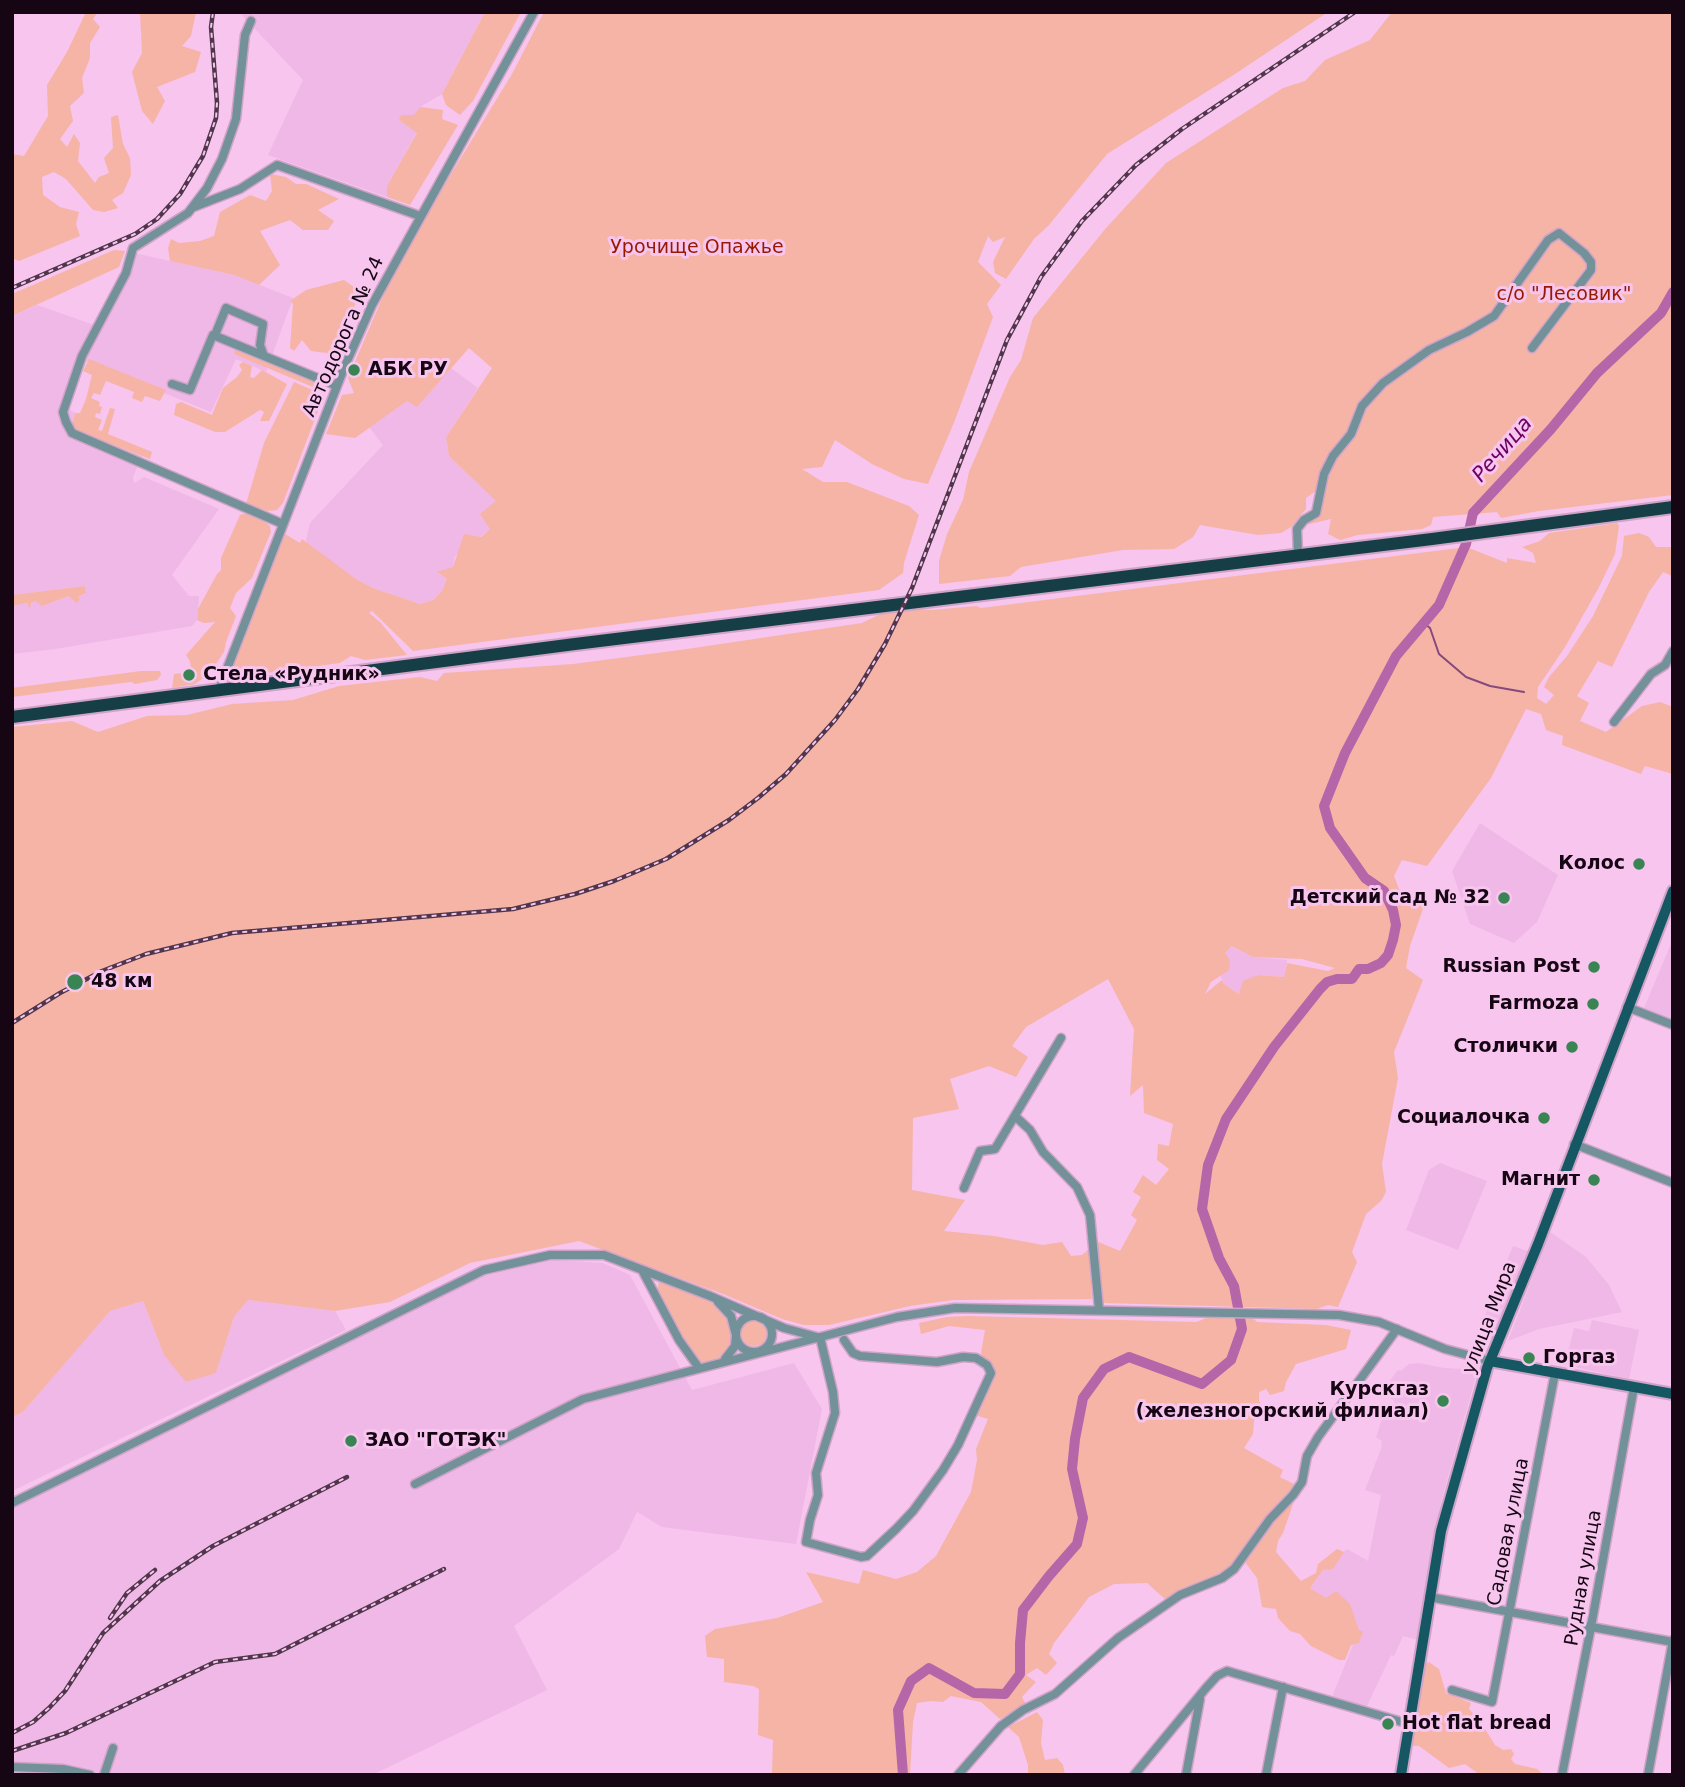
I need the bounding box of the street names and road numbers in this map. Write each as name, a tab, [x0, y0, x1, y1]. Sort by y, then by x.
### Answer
street label: Автодорога № 24	[298, 253, 390, 421]
street label: улица Мира	[1458, 1258, 1522, 1378]
street label: Садовая улица	[1483, 1456, 1535, 1608]
street label: Рудная улица	[1561, 1508, 1607, 1648]

